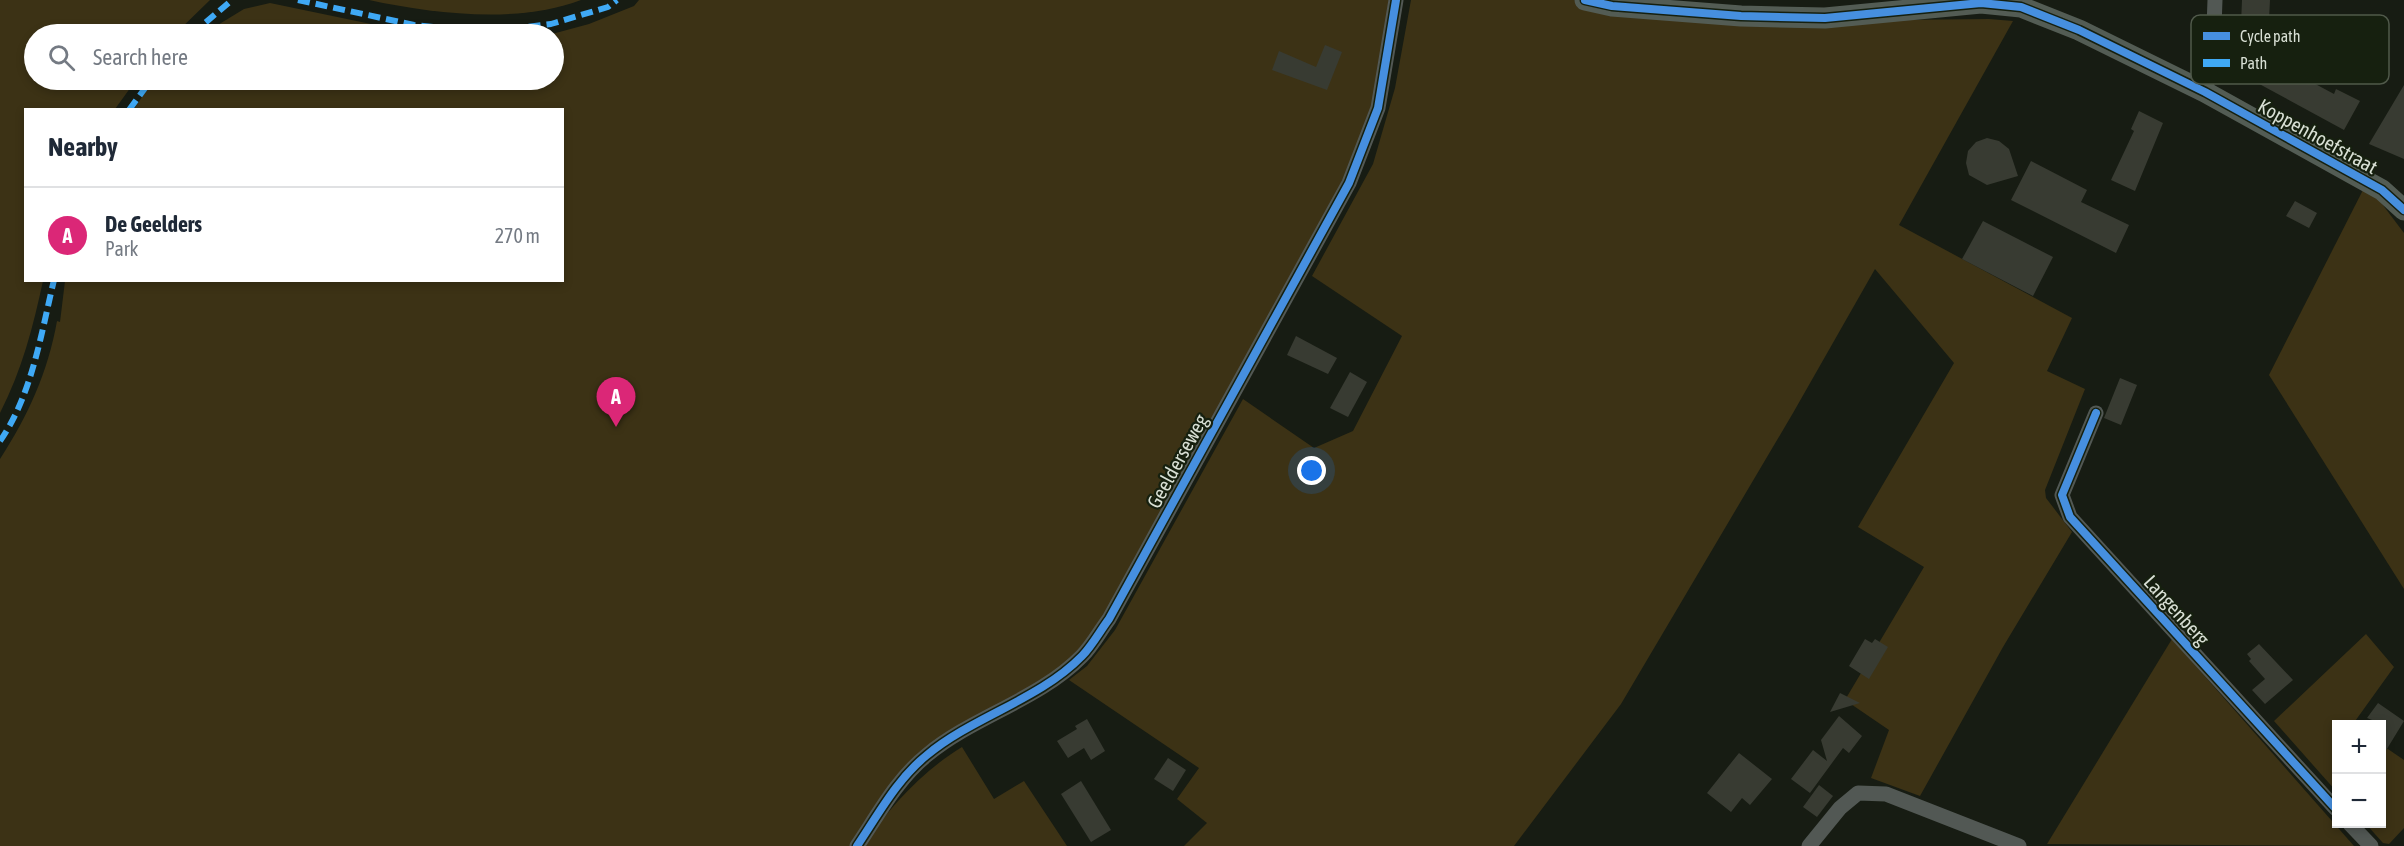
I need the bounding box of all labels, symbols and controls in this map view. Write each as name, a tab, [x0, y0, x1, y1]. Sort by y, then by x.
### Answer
legend	[2191, 15, 2389, 84]
search box	[24, 24, 564, 90]
text: Cycle path	[2240, 27, 2300, 46]
icon: search	[45, 41, 78, 74]
text: Search here	[93, 44, 188, 70]
text: Path	[2240, 54, 2267, 72]
street label: Koppenhoefstraat	[2254, 94, 2382, 178]
text: Nearby	[48, 132, 118, 162]
text: De Geelders	[105, 211, 202, 237]
text: A	[63, 224, 72, 247]
text: 270 m	[495, 224, 540, 247]
text: Park	[105, 237, 138, 260]
pin: A	[596, 378, 636, 427]
street label: Geelderseweg	[1142, 410, 1212, 512]
your location	[1297, 456, 1326, 485]
street label: Langenberg	[2140, 570, 2215, 650]
map controls	[2332, 720, 2386, 828]
button: +	[2332, 720, 2386, 774]
button: −	[2332, 774, 2386, 828]

